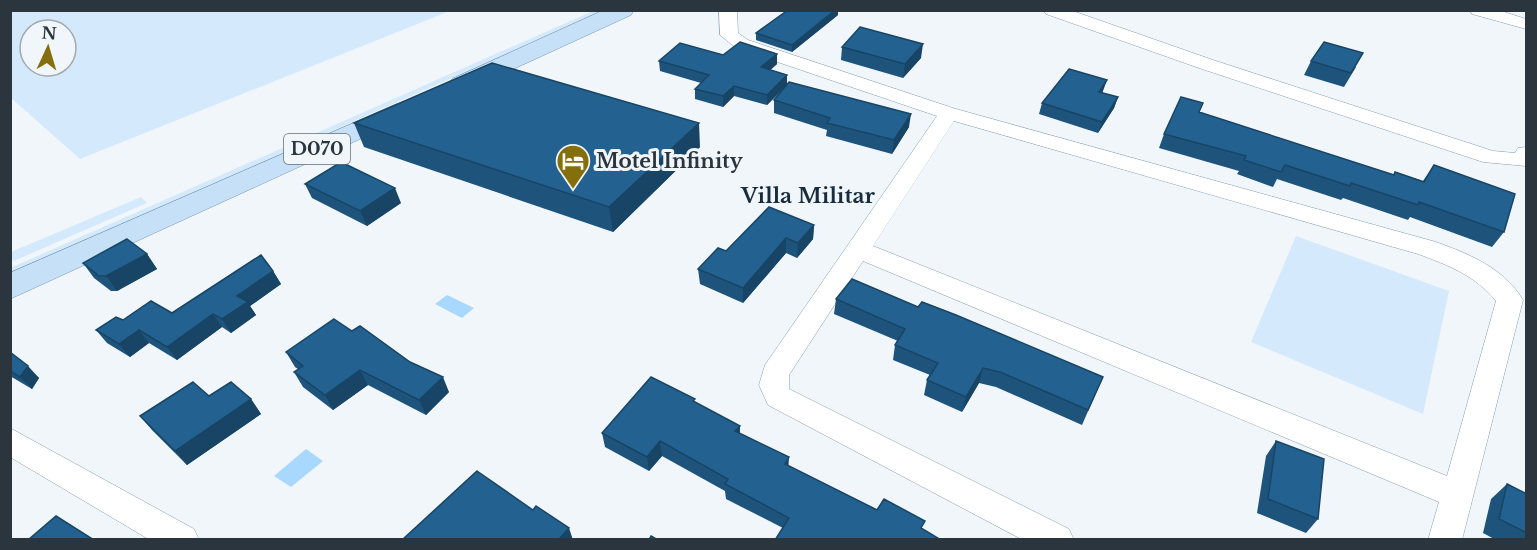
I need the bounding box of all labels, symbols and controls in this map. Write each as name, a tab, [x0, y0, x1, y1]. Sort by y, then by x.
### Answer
north arrow	[18, 18, 78, 78]
text: N	[41, 23, 57, 44]
road number: D070	[284, 134, 350, 164]
hotel icon: Motel Infinity	[555, 143, 591, 190]
place label: Motel Infinity	[596, 149, 744, 173]
district label: Villa Militar	[740, 183, 875, 209]

